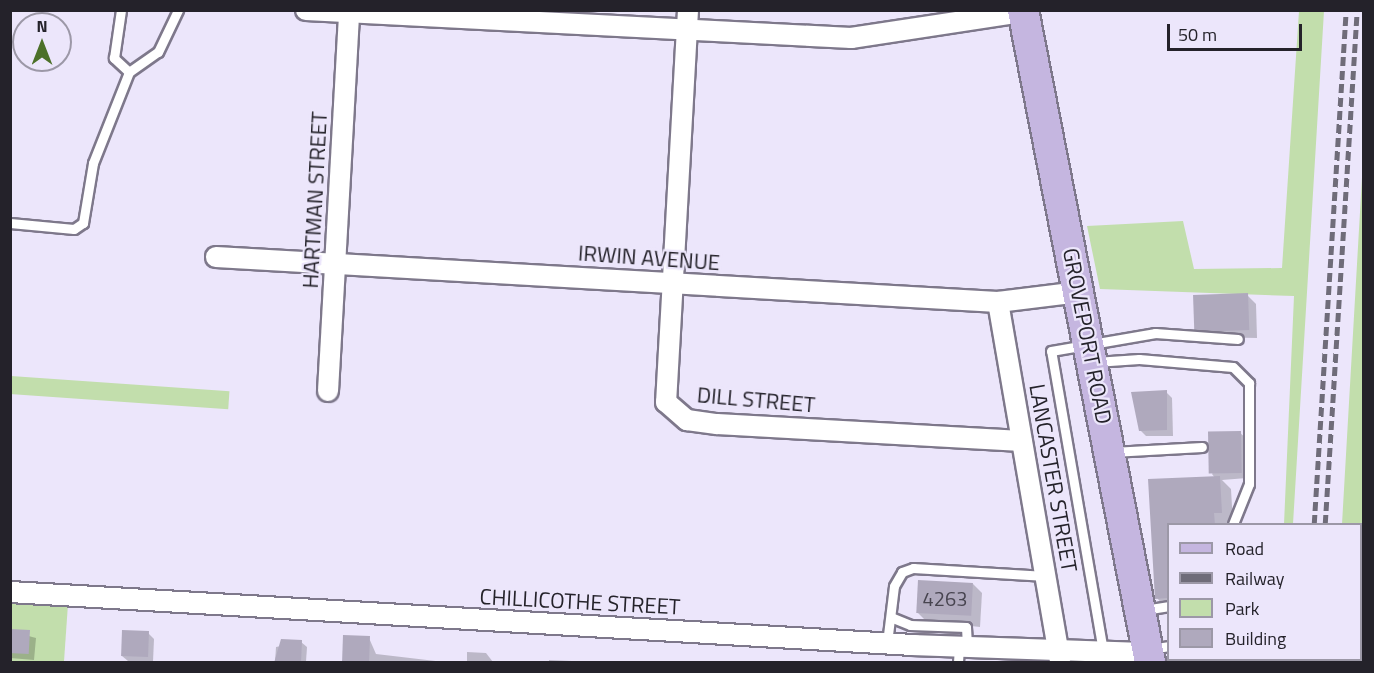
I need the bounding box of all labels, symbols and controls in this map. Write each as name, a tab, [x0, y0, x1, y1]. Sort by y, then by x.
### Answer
north arrow	[12, 12, 72, 72]
scale bar	[1170, 12, 1305, 50]
text: N	[36, 14, 48, 38]
text: 50 m	[1178, 21, 1217, 48]
street label: HARTMAN STREET	[297, 111, 333, 289]
street label: IRWIN AVENUE	[577, 240, 721, 276]
street label: GROVEPORT ROAD	[1057, 246, 1117, 426]
street label: DILL STREET	[696, 382, 816, 418]
street label: LANCASTER STREET	[1023, 382, 1083, 574]
legend	[1167, 523, 1362, 661]
text: Road	[1225, 535, 1264, 562]
text: Railway	[1225, 565, 1284, 592]
street label: CHILLICOTHE STREET	[479, 584, 681, 620]
house number: 4263	[923, 586, 967, 610]
text: Park	[1225, 595, 1259, 622]
text: Building	[1225, 625, 1286, 652]

